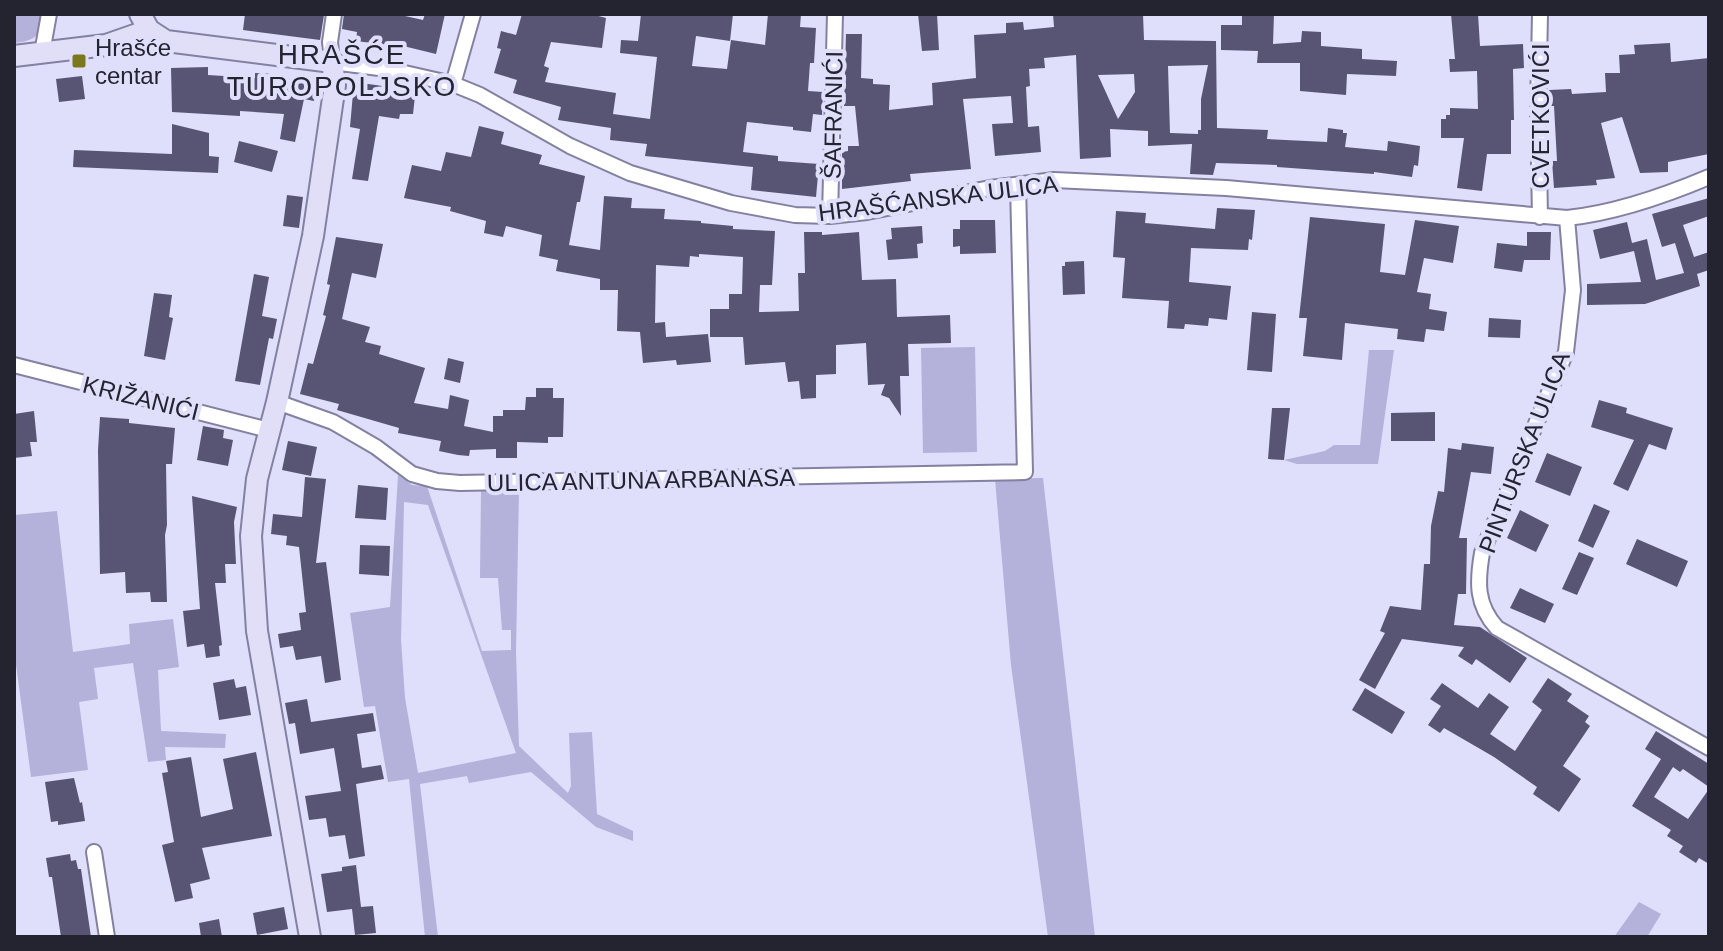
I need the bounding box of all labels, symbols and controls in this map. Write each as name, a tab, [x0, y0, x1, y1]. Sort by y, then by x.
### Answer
place label: Hrašće centar	[95, 34, 171, 89]
district label: HRAŠĆE TUROPOLJSKO	[227, 39, 457, 102]
street label: CVETKOVIĆI	[1527, 43, 1554, 189]
street label: ŠAFRANIĆI	[818, 51, 848, 179]
marker: Hrašće centar	[70, 52, 88, 70]
street label: HRAŠĆANSKA ULICA	[817, 170, 1059, 226]
street label: PINTURSKA ULICA	[1473, 348, 1575, 556]
street label: KRIŽANIĆI	[80, 371, 202, 425]
street label: ULICA ANTUNA ARBANASA	[487, 464, 795, 496]

